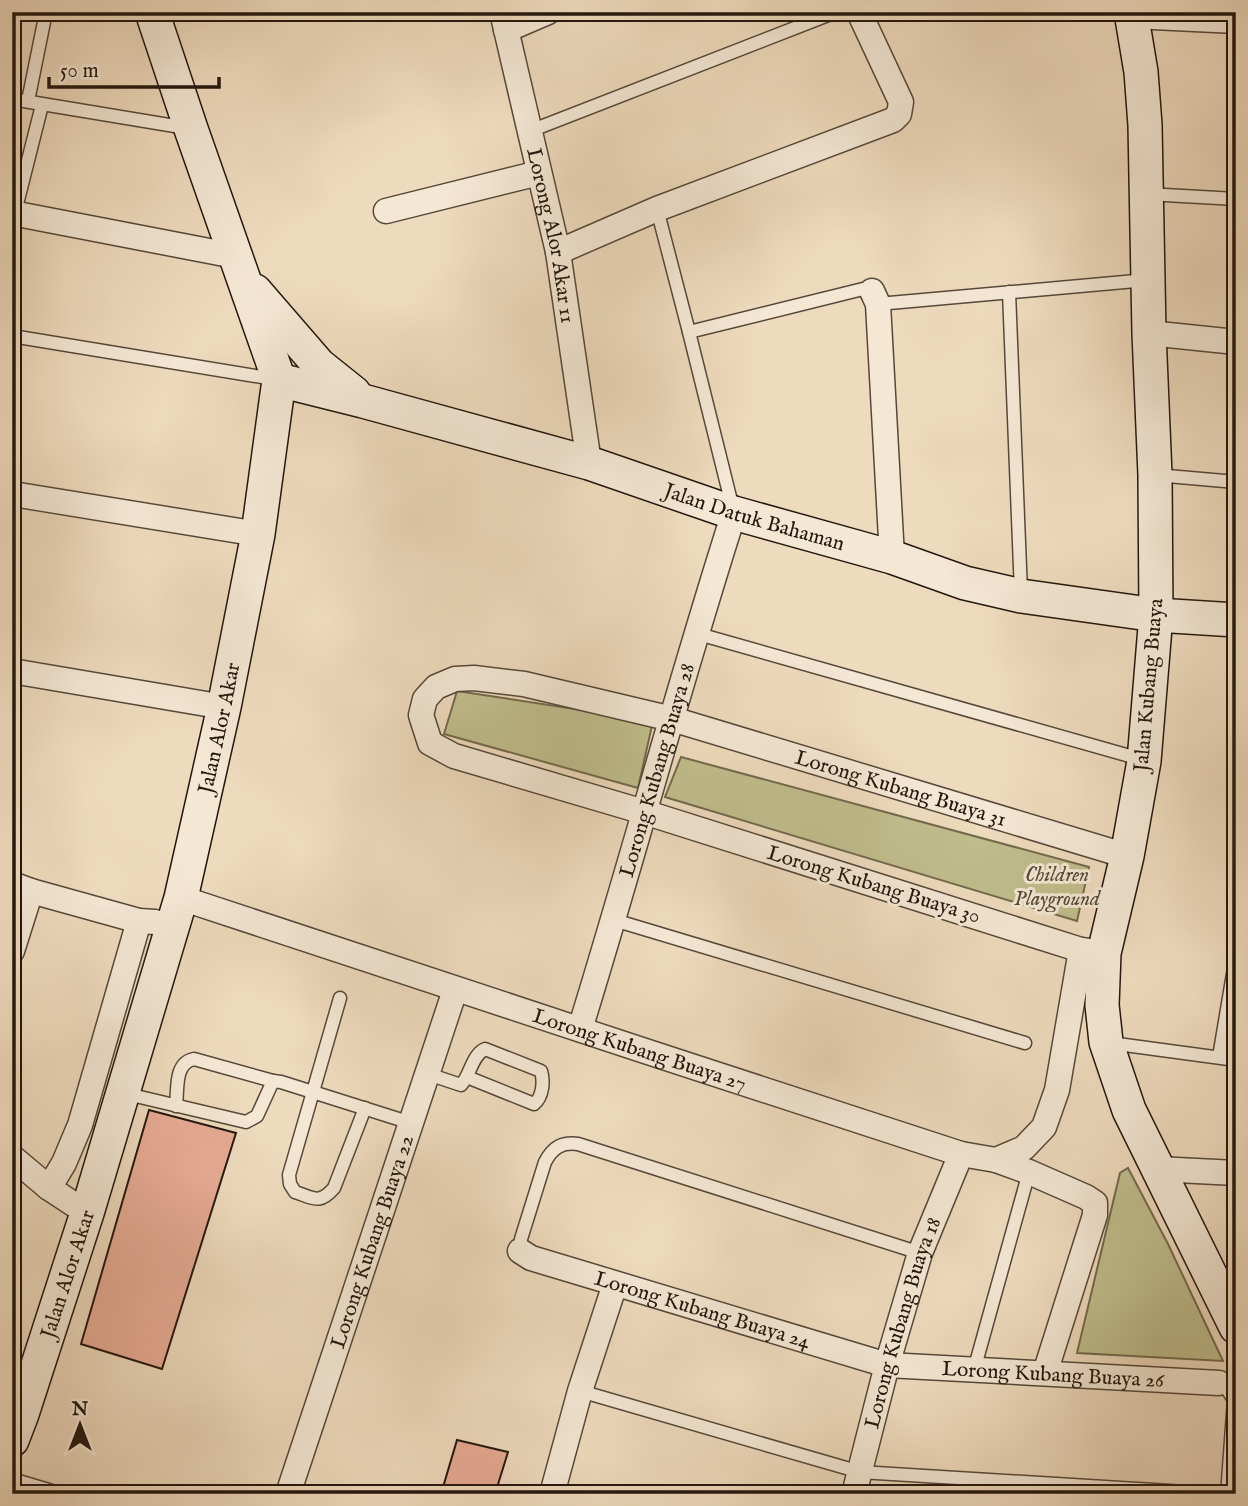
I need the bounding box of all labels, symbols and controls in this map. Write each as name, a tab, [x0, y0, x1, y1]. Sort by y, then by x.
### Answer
scale bar	[49, 46, 219, 90]
text: 50 m	[60, 58, 99, 85]
street label: Lorong Alor Akar 11	[519, 145, 580, 325]
street label: Jalan Datuk Bahaman	[658, 477, 847, 558]
street label: Jalan Kubang Buaya	[1128, 596, 1171, 775]
street label: Jalan Alor Akar	[192, 660, 247, 798]
street label: Lorong Kubang Buaya 28	[614, 660, 702, 881]
street label: Lorong Kubang Buaya 31	[791, 745, 1009, 834]
street label: Lorong Kubang Buaya 30	[764, 840, 983, 931]
park label: Children Playground	[1014, 862, 1102, 913]
street label: Lorong Kubang Buaya 27	[529, 1003, 750, 1098]
street label: Lorong Kubang Buaya 22	[325, 1132, 421, 1352]
street label: Jalan Alor Akar	[35, 1207, 102, 1344]
street label: Lorong Kubang Buaya 18	[859, 1213, 948, 1432]
street label: Lorong Kubang Buaya 24	[591, 1266, 814, 1356]
street label: Lorong Kubang Buaya 26	[941, 1356, 1166, 1395]
north arrow	[46, 1390, 116, 1460]
text: N	[71, 1398, 89, 1422]

